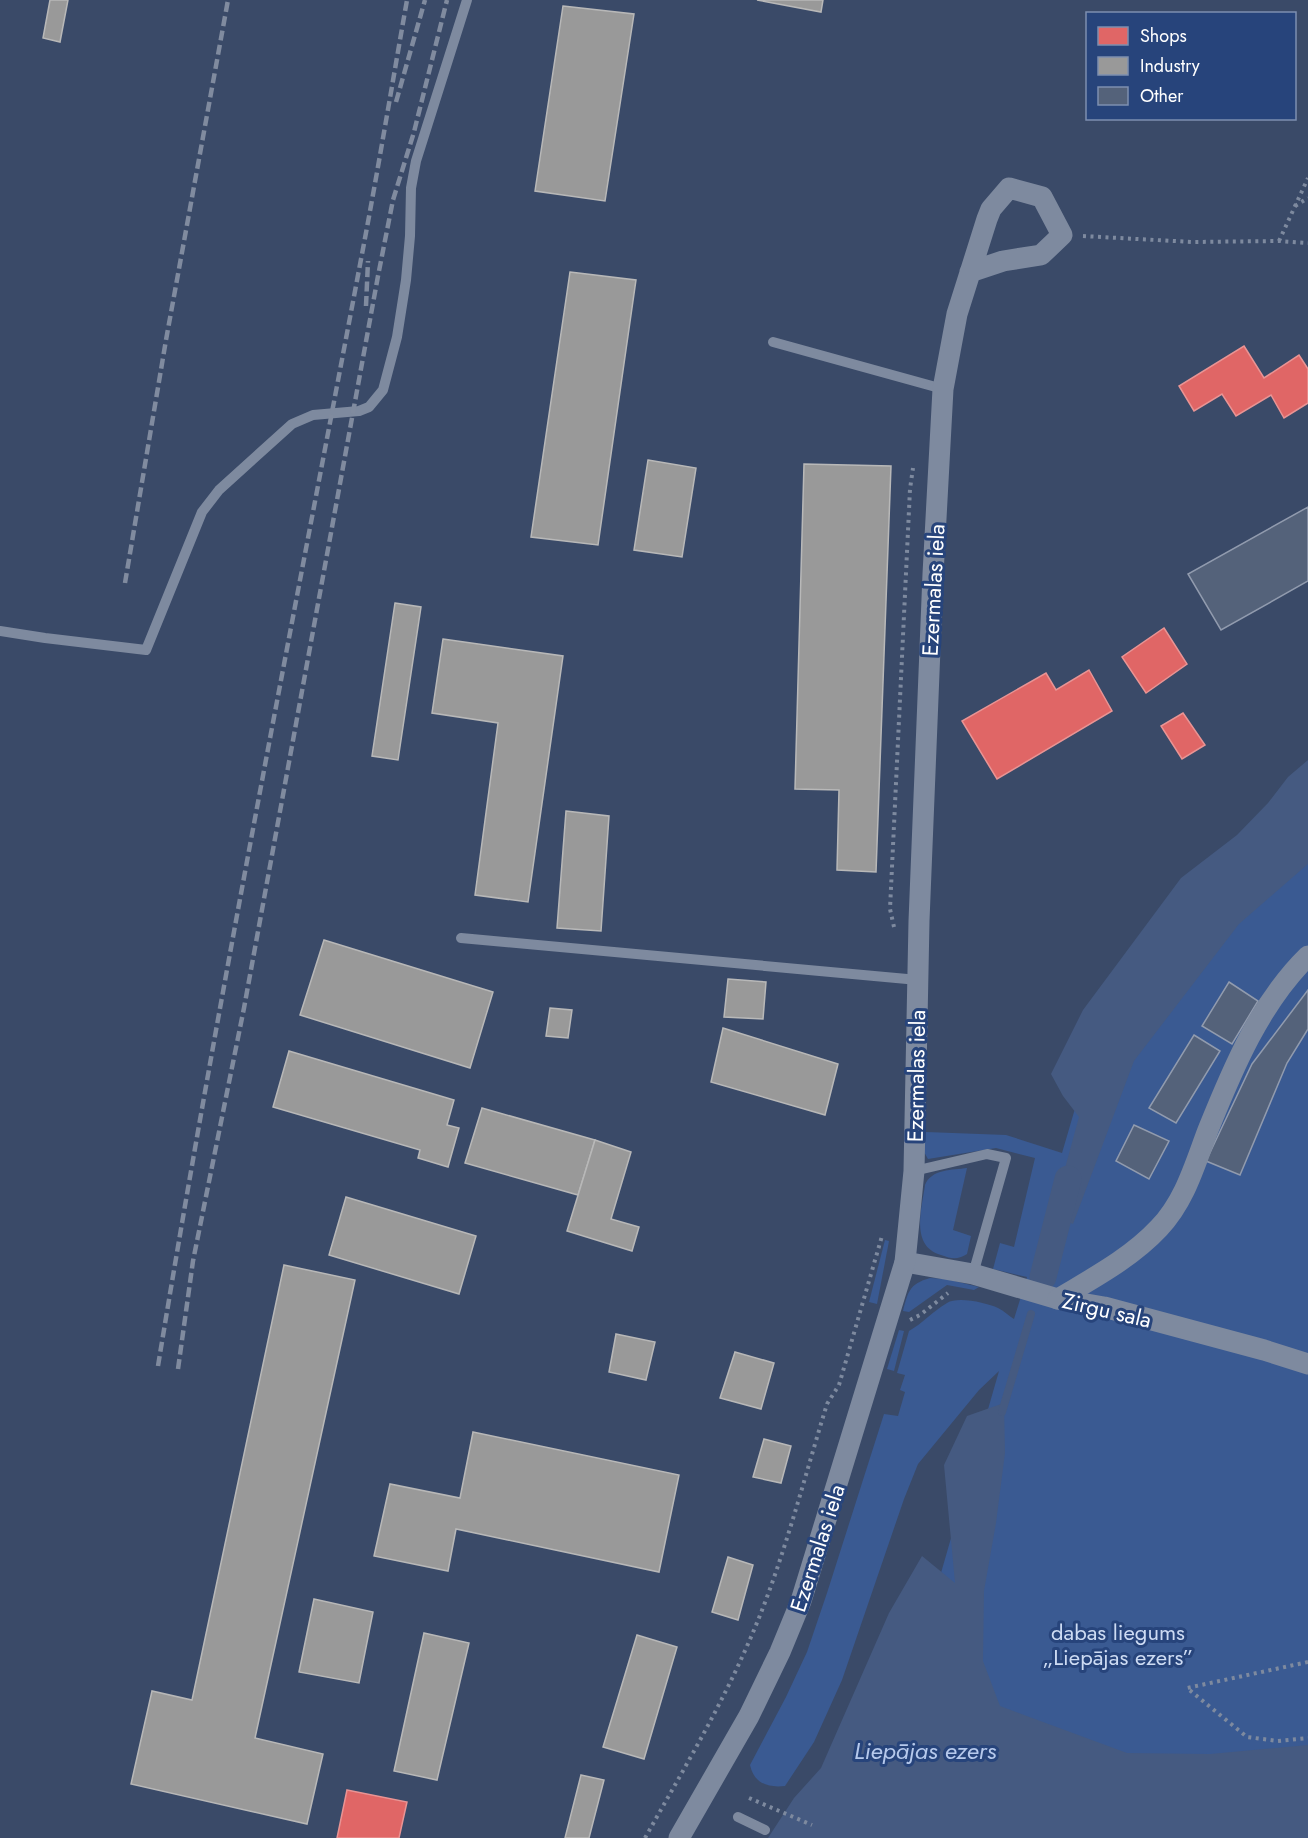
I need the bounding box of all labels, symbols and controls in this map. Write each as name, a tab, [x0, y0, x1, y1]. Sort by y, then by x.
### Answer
legend	[1086, 12, 1296, 120]
text: Shops	[1140, 23, 1187, 49]
text: Industry	[1140, 53, 1200, 79]
text: Other	[1140, 83, 1184, 109]
street label: Ezermalas iela	[914, 523, 952, 657]
street label: Ezermalas iela	[899, 1010, 933, 1142]
street label: Zirgu sala	[1059, 1284, 1155, 1336]
street label: Ezermalas iela	[781, 1480, 853, 1616]
park label: dabas liegums „Liepājas ezers”	[1043, 1616, 1193, 1673]
water label: Liepājas ezers	[854, 1733, 997, 1768]

